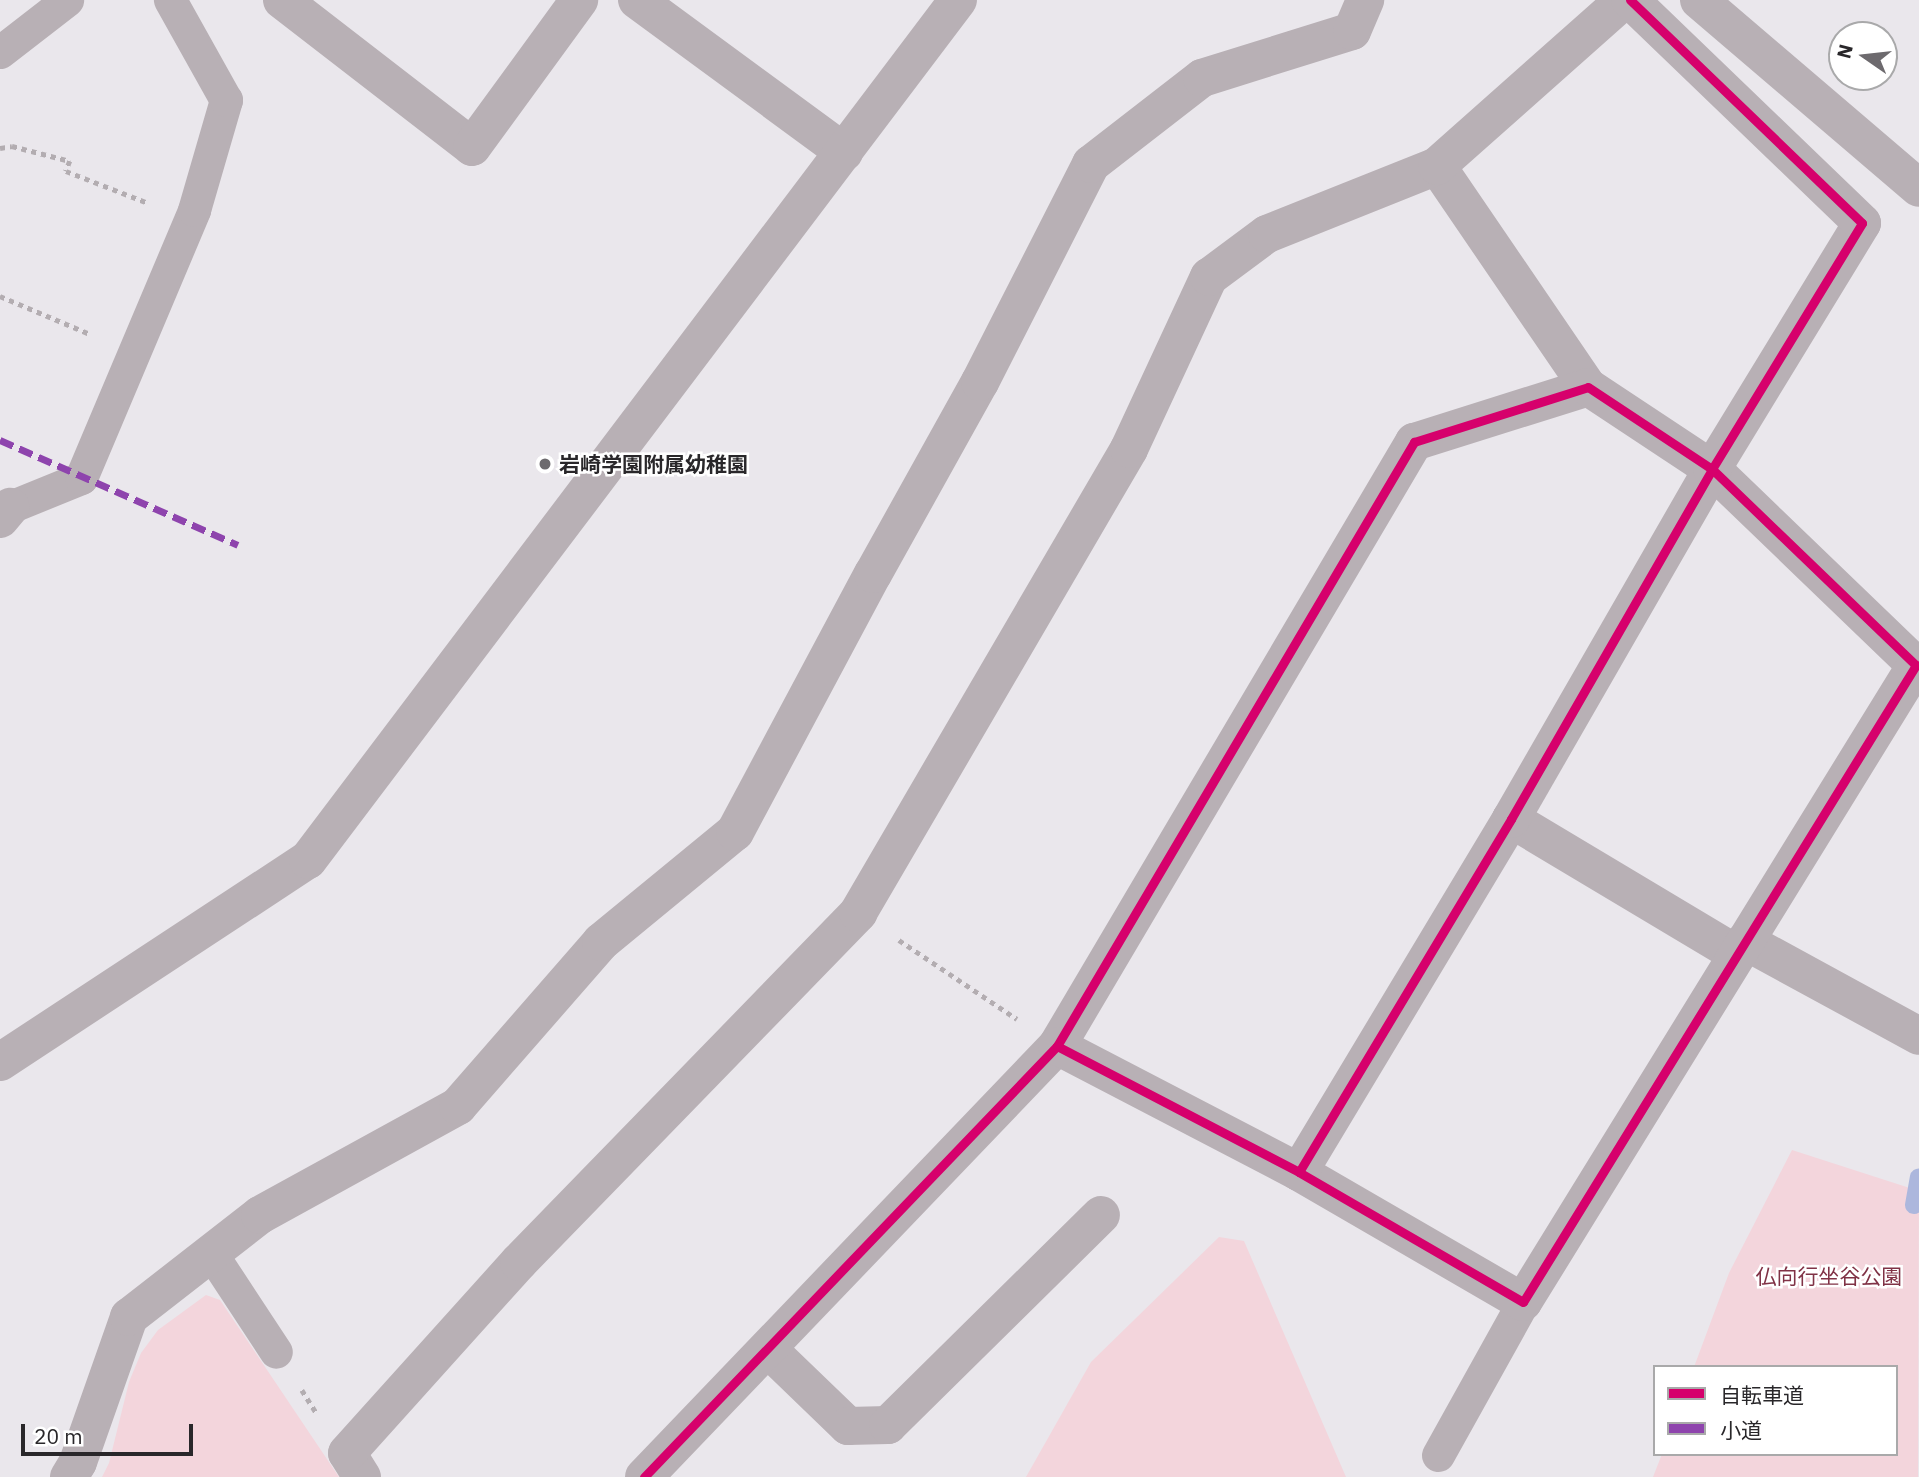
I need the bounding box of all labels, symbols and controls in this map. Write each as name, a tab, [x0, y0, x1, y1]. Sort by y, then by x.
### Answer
north arrow	[1828, 21, 1898, 91]
text: N	[1831, 42, 1858, 61]
place label: 岩崎学園附属幼稚園	[559, 451, 748, 477]
marker: 岩崎学園附属幼稚園	[537, 456, 553, 472]
park label: 仏向行坐谷公園	[1756, 1263, 1902, 1289]
legend	[1653, 1365, 1898, 1456]
text: 自転車道	[1720, 1381, 1804, 1409]
scale bar	[24, 1410, 196, 1454]
text: 小道	[1720, 1416, 1762, 1444]
text: 20 m	[34, 1422, 83, 1450]

